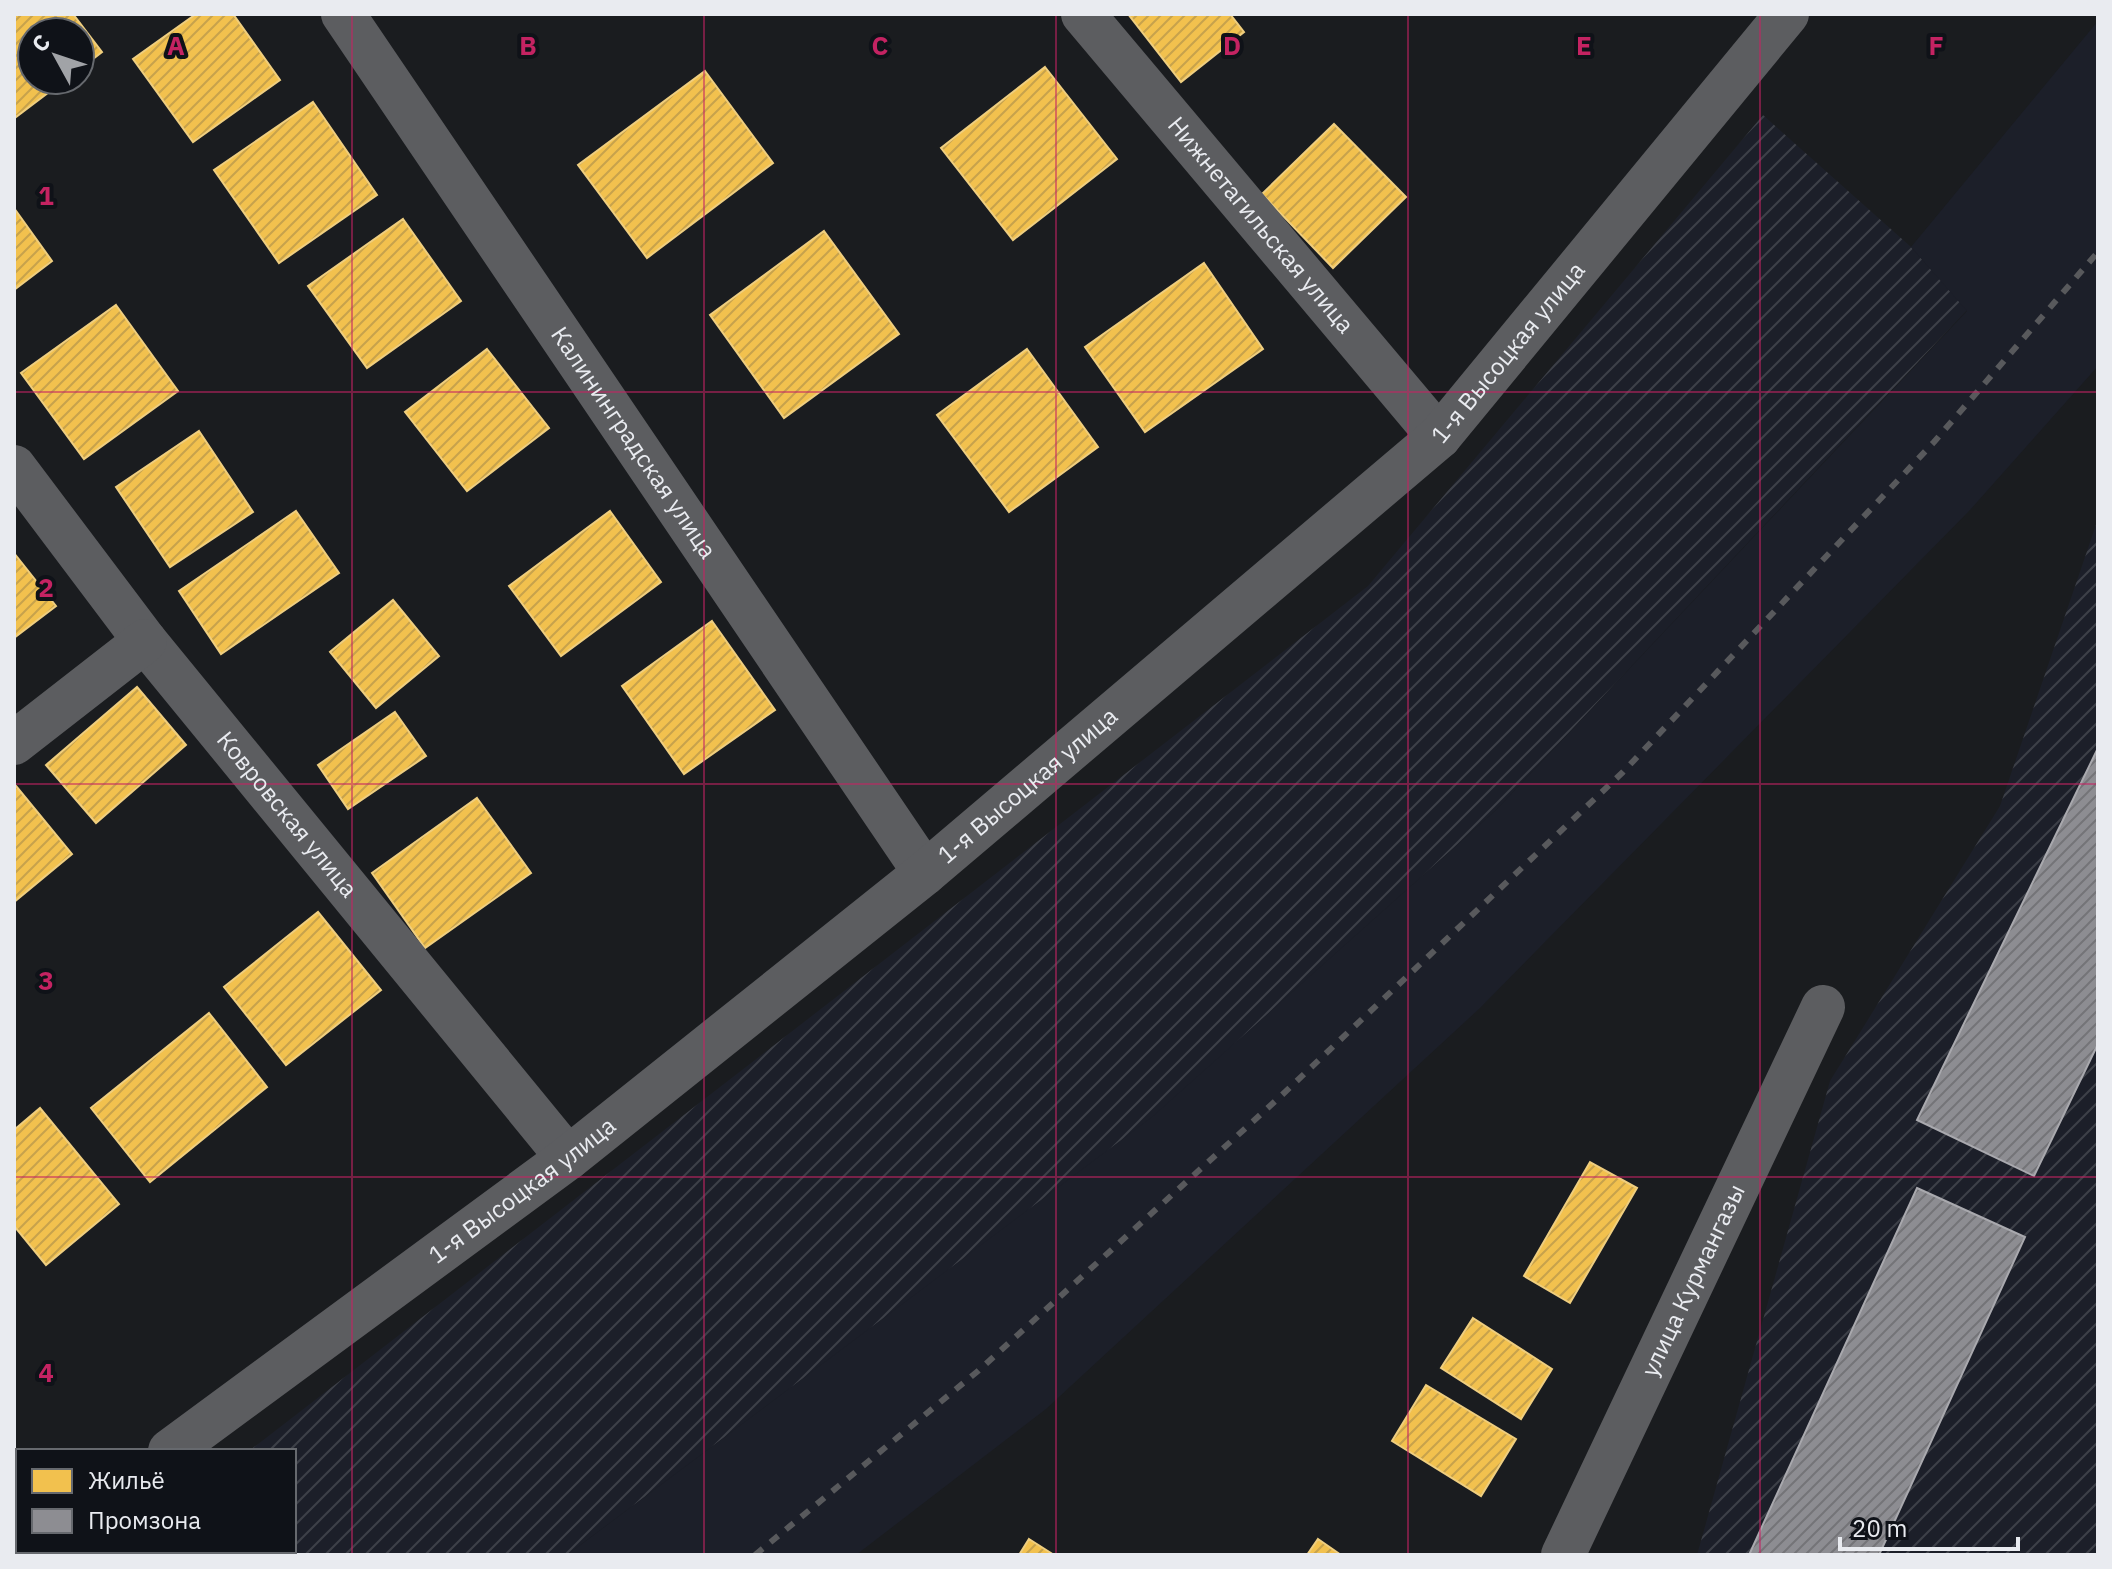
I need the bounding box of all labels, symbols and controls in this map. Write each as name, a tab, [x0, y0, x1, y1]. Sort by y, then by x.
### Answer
north arrow	[16, 16, 96, 96]
text: С	[25, 28, 56, 58]
text: A	[167, 28, 185, 62]
text: B	[519, 28, 537, 62]
text: C	[872, 28, 889, 62]
text: D	[1223, 28, 1241, 62]
text: E	[1576, 28, 1592, 62]
text: F	[1928, 28, 1944, 62]
street label: Нижнетагильская улица	[1161, 109, 1362, 340]
text: 1	[38, 178, 54, 212]
street label: 1-я Высоцкая улица	[1423, 255, 1592, 450]
street label: Калининградская улица	[544, 320, 725, 565]
text: 2	[38, 570, 54, 604]
street label: 1-я Высоцкая улица	[931, 699, 1124, 870]
street label: Ковровская улица	[210, 724, 365, 904]
text: 3	[38, 963, 54, 997]
street label: 1-я Высоцкая улица	[422, 1109, 622, 1270]
street label: улица Курмангазы	[1633, 1178, 1752, 1381]
text: 4	[38, 1355, 54, 1389]
legend	[16, 1449, 296, 1553]
text: Жильё	[88, 1464, 165, 1496]
scale bar	[1840, 1501, 2018, 1551]
text: Промзона	[88, 1504, 201, 1536]
text: 20 m	[1852, 1512, 1907, 1544]

